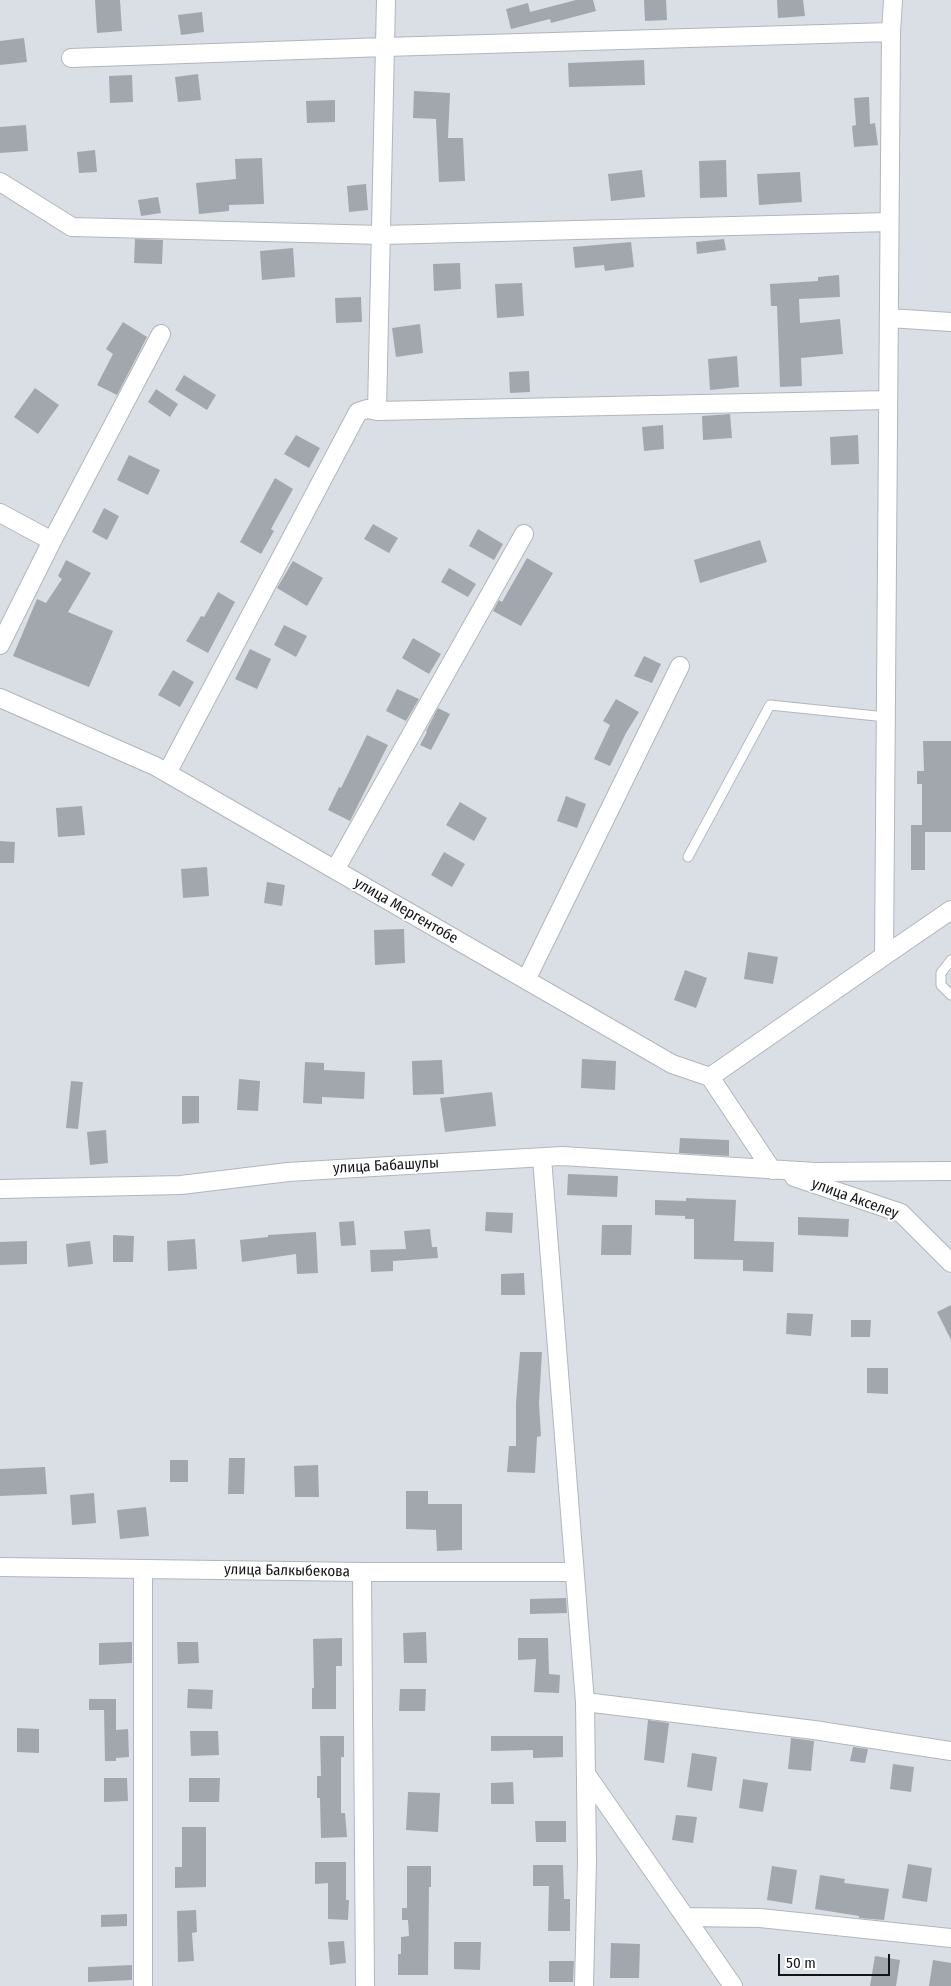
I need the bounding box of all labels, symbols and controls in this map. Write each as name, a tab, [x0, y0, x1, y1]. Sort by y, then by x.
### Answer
street label: улица Мергентобе	[351, 874, 461, 948]
street label: улица Бабашулы	[332, 1154, 440, 1178]
street label: улица Акселеу	[809, 1175, 901, 1223]
street label: улица Балкыбекова	[224, 1561, 350, 1581]
scale bar	[781, 1944, 894, 1976]
text: 50 m	[786, 1954, 816, 1972]

